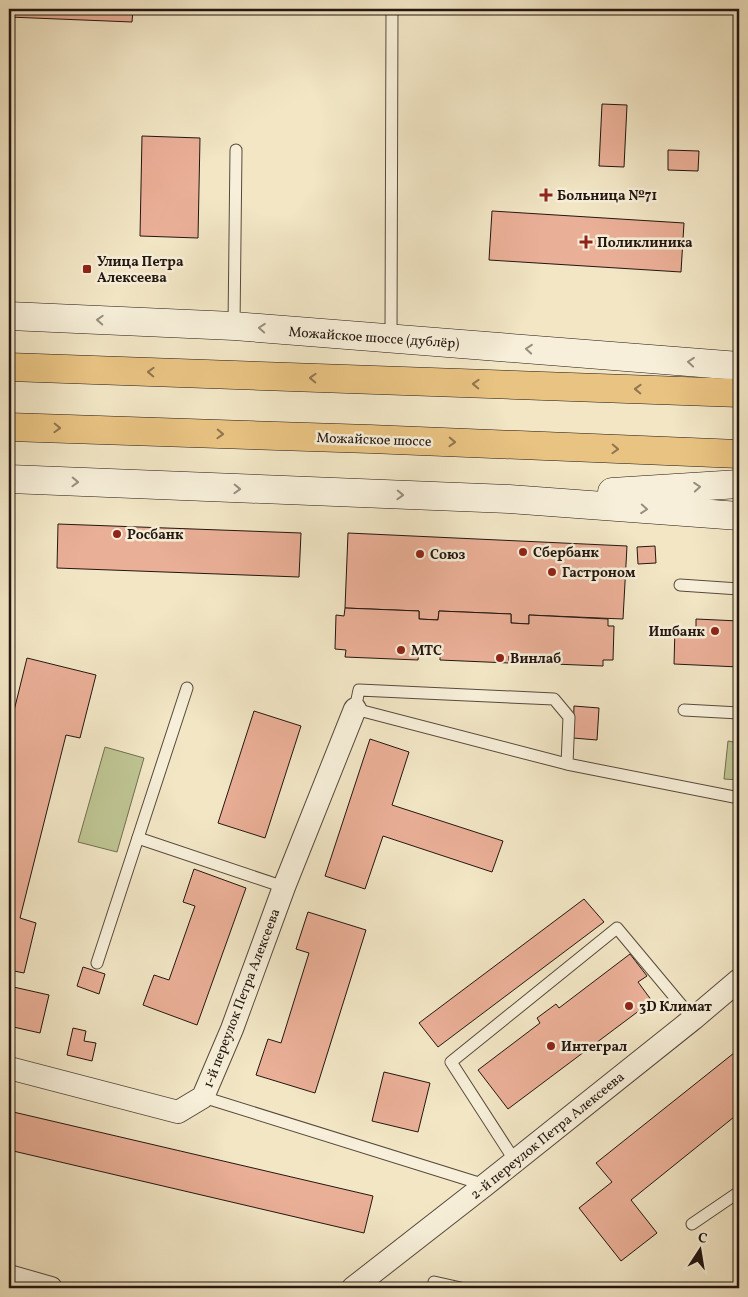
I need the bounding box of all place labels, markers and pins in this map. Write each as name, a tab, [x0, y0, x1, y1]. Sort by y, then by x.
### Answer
place label: Больница №71	[557, 187, 657, 206]
marker: Больница №71	[539, 188, 553, 202]
place label: Поликлиника	[597, 234, 693, 253]
marker: Поликлиника	[579, 235, 593, 249]
place label: Улица Петра Алексеева	[97, 253, 184, 288]
marker: Улица Петра Алексеева	[81, 263, 93, 275]
place label: Росбанк	[127, 526, 184, 545]
marker: Росбанк	[111, 528, 123, 540]
place label: Сбербанк	[533, 544, 600, 563]
place label: Союз	[430, 546, 466, 565]
marker: Сбербанк	[517, 546, 529, 558]
marker: Союз	[414, 548, 426, 560]
place label: Гастроном	[562, 564, 636, 583]
marker: Гастроном	[546, 566, 558, 578]
place label: Ишбанк	[649, 623, 706, 642]
marker: Ишбанк	[709, 625, 721, 637]
place label: МТС	[411, 642, 442, 661]
marker: МТС	[395, 644, 407, 656]
place label: Винлаб	[510, 650, 561, 669]
marker: Винлаб	[494, 652, 506, 664]
place label: 3D Климат	[639, 998, 712, 1017]
marker: 3D Климат	[623, 1000, 635, 1012]
place label: Интеграл	[561, 1038, 627, 1057]
marker: Интеграл	[545, 1040, 557, 1052]

